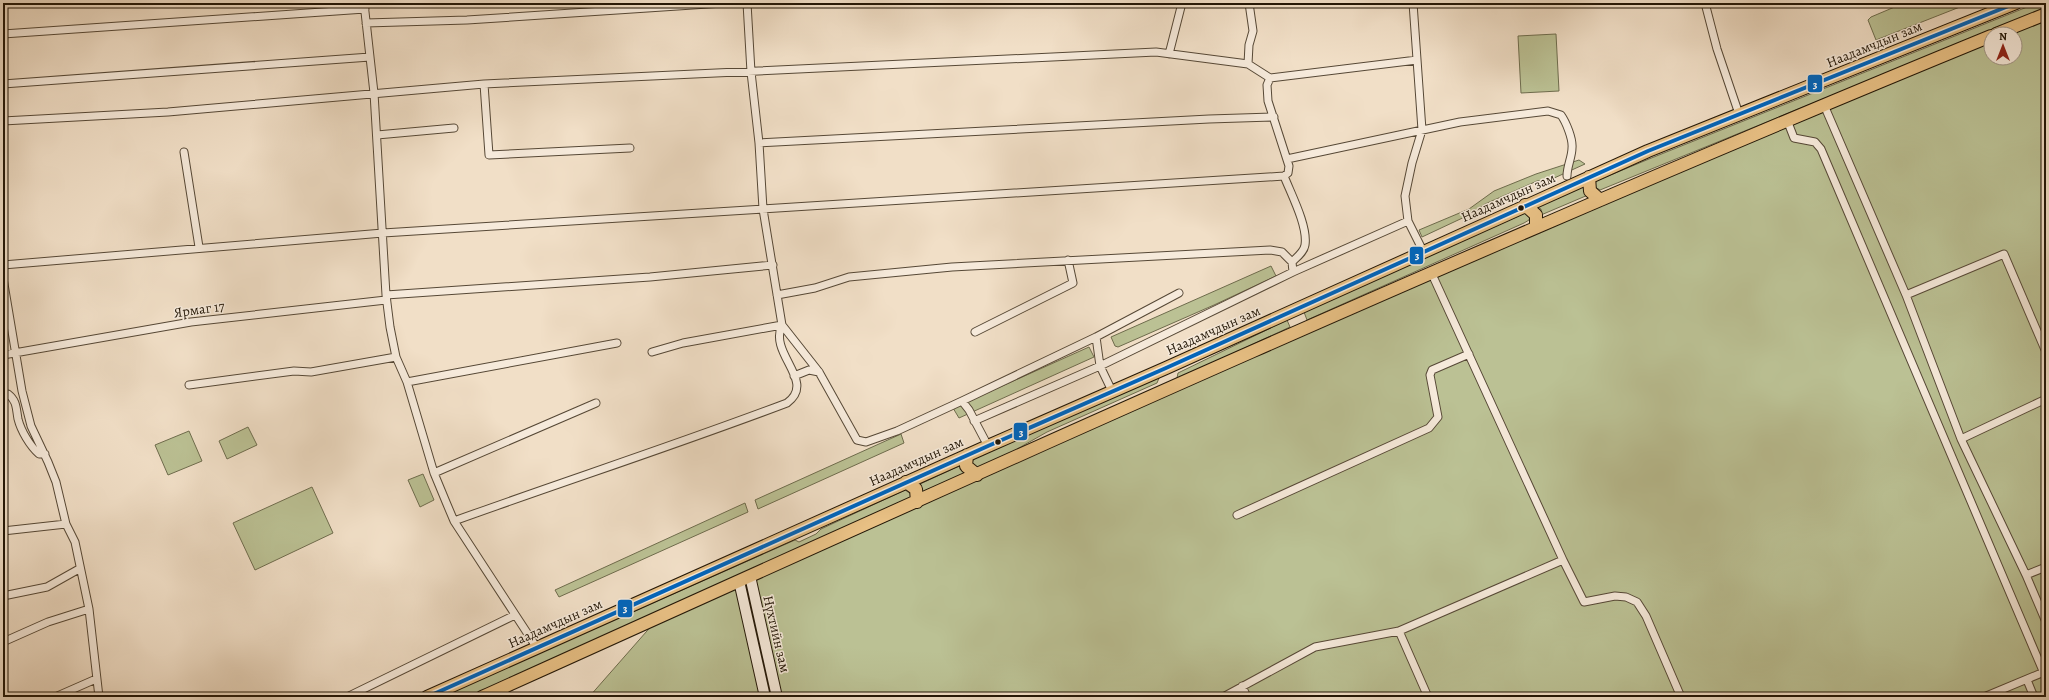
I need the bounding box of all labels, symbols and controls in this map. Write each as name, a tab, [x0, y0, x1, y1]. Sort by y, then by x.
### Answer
street label: Наадамчдын зам	[1824, 17, 1925, 72]
north arrow	[1983, 26, 2023, 66]
text: N	[1999, 29, 2007, 44]
line badge: 3	[1807, 74, 1823, 93]
text: 3	[1813, 77, 1818, 92]
street label: Наадамчдын зам	[1458, 168, 1558, 227]
unlabelled marker	[1516, 203, 1526, 213]
line badge: 3	[1409, 246, 1424, 265]
text: 3	[1415, 248, 1420, 263]
street label: Ярмаг 17	[172, 297, 226, 322]
street label: Наадамчдын зам	[1163, 301, 1263, 360]
line badge: 3	[1013, 422, 1028, 441]
text: 3	[1019, 425, 1024, 440]
street label: Наадамчдын зам	[866, 432, 966, 491]
unlabelled marker	[993, 437, 1003, 447]
street label: Наадамчдын зам	[505, 594, 605, 653]
street label: Нүхтийн зам	[758, 594, 795, 675]
line badge: 3	[617, 599, 633, 618]
text: 3	[623, 601, 628, 616]

